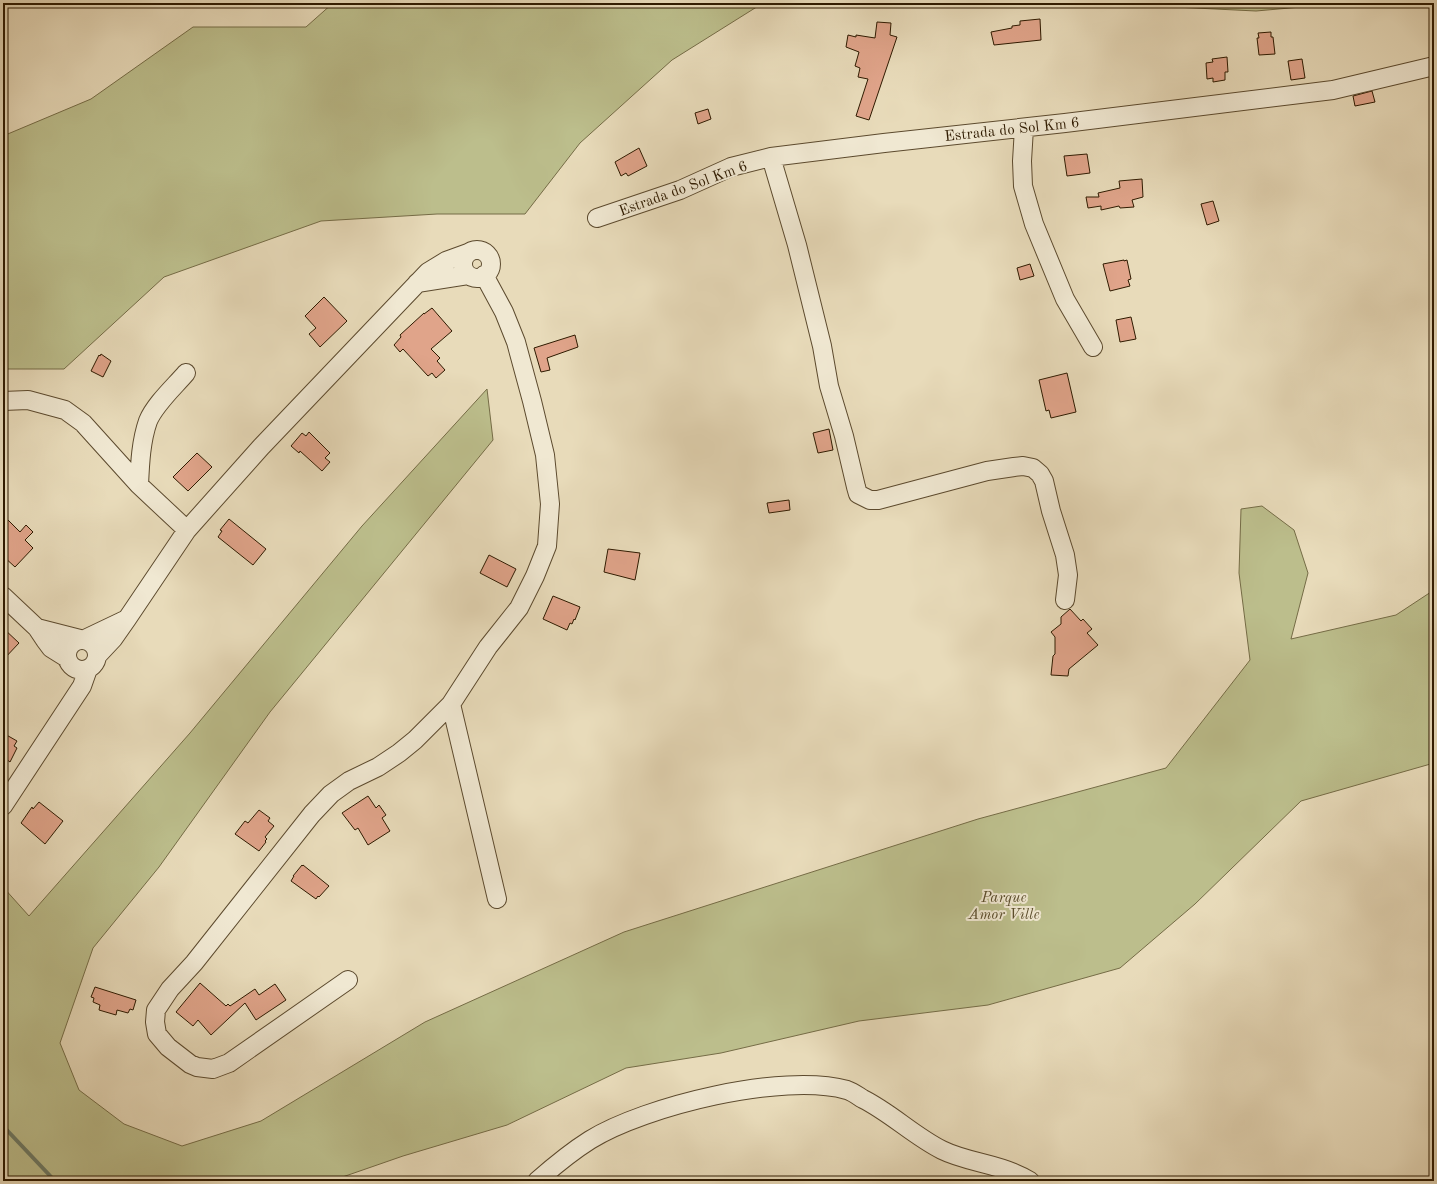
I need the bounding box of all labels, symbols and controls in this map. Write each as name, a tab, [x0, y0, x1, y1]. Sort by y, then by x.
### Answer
street label: Estrada do Sol Km 6	[944, 116, 1080, 145]
street label: Estrada do Sol Km 6	[617, 159, 750, 220]
park label: Parque Amor Ville	[967, 891, 1040, 923]

